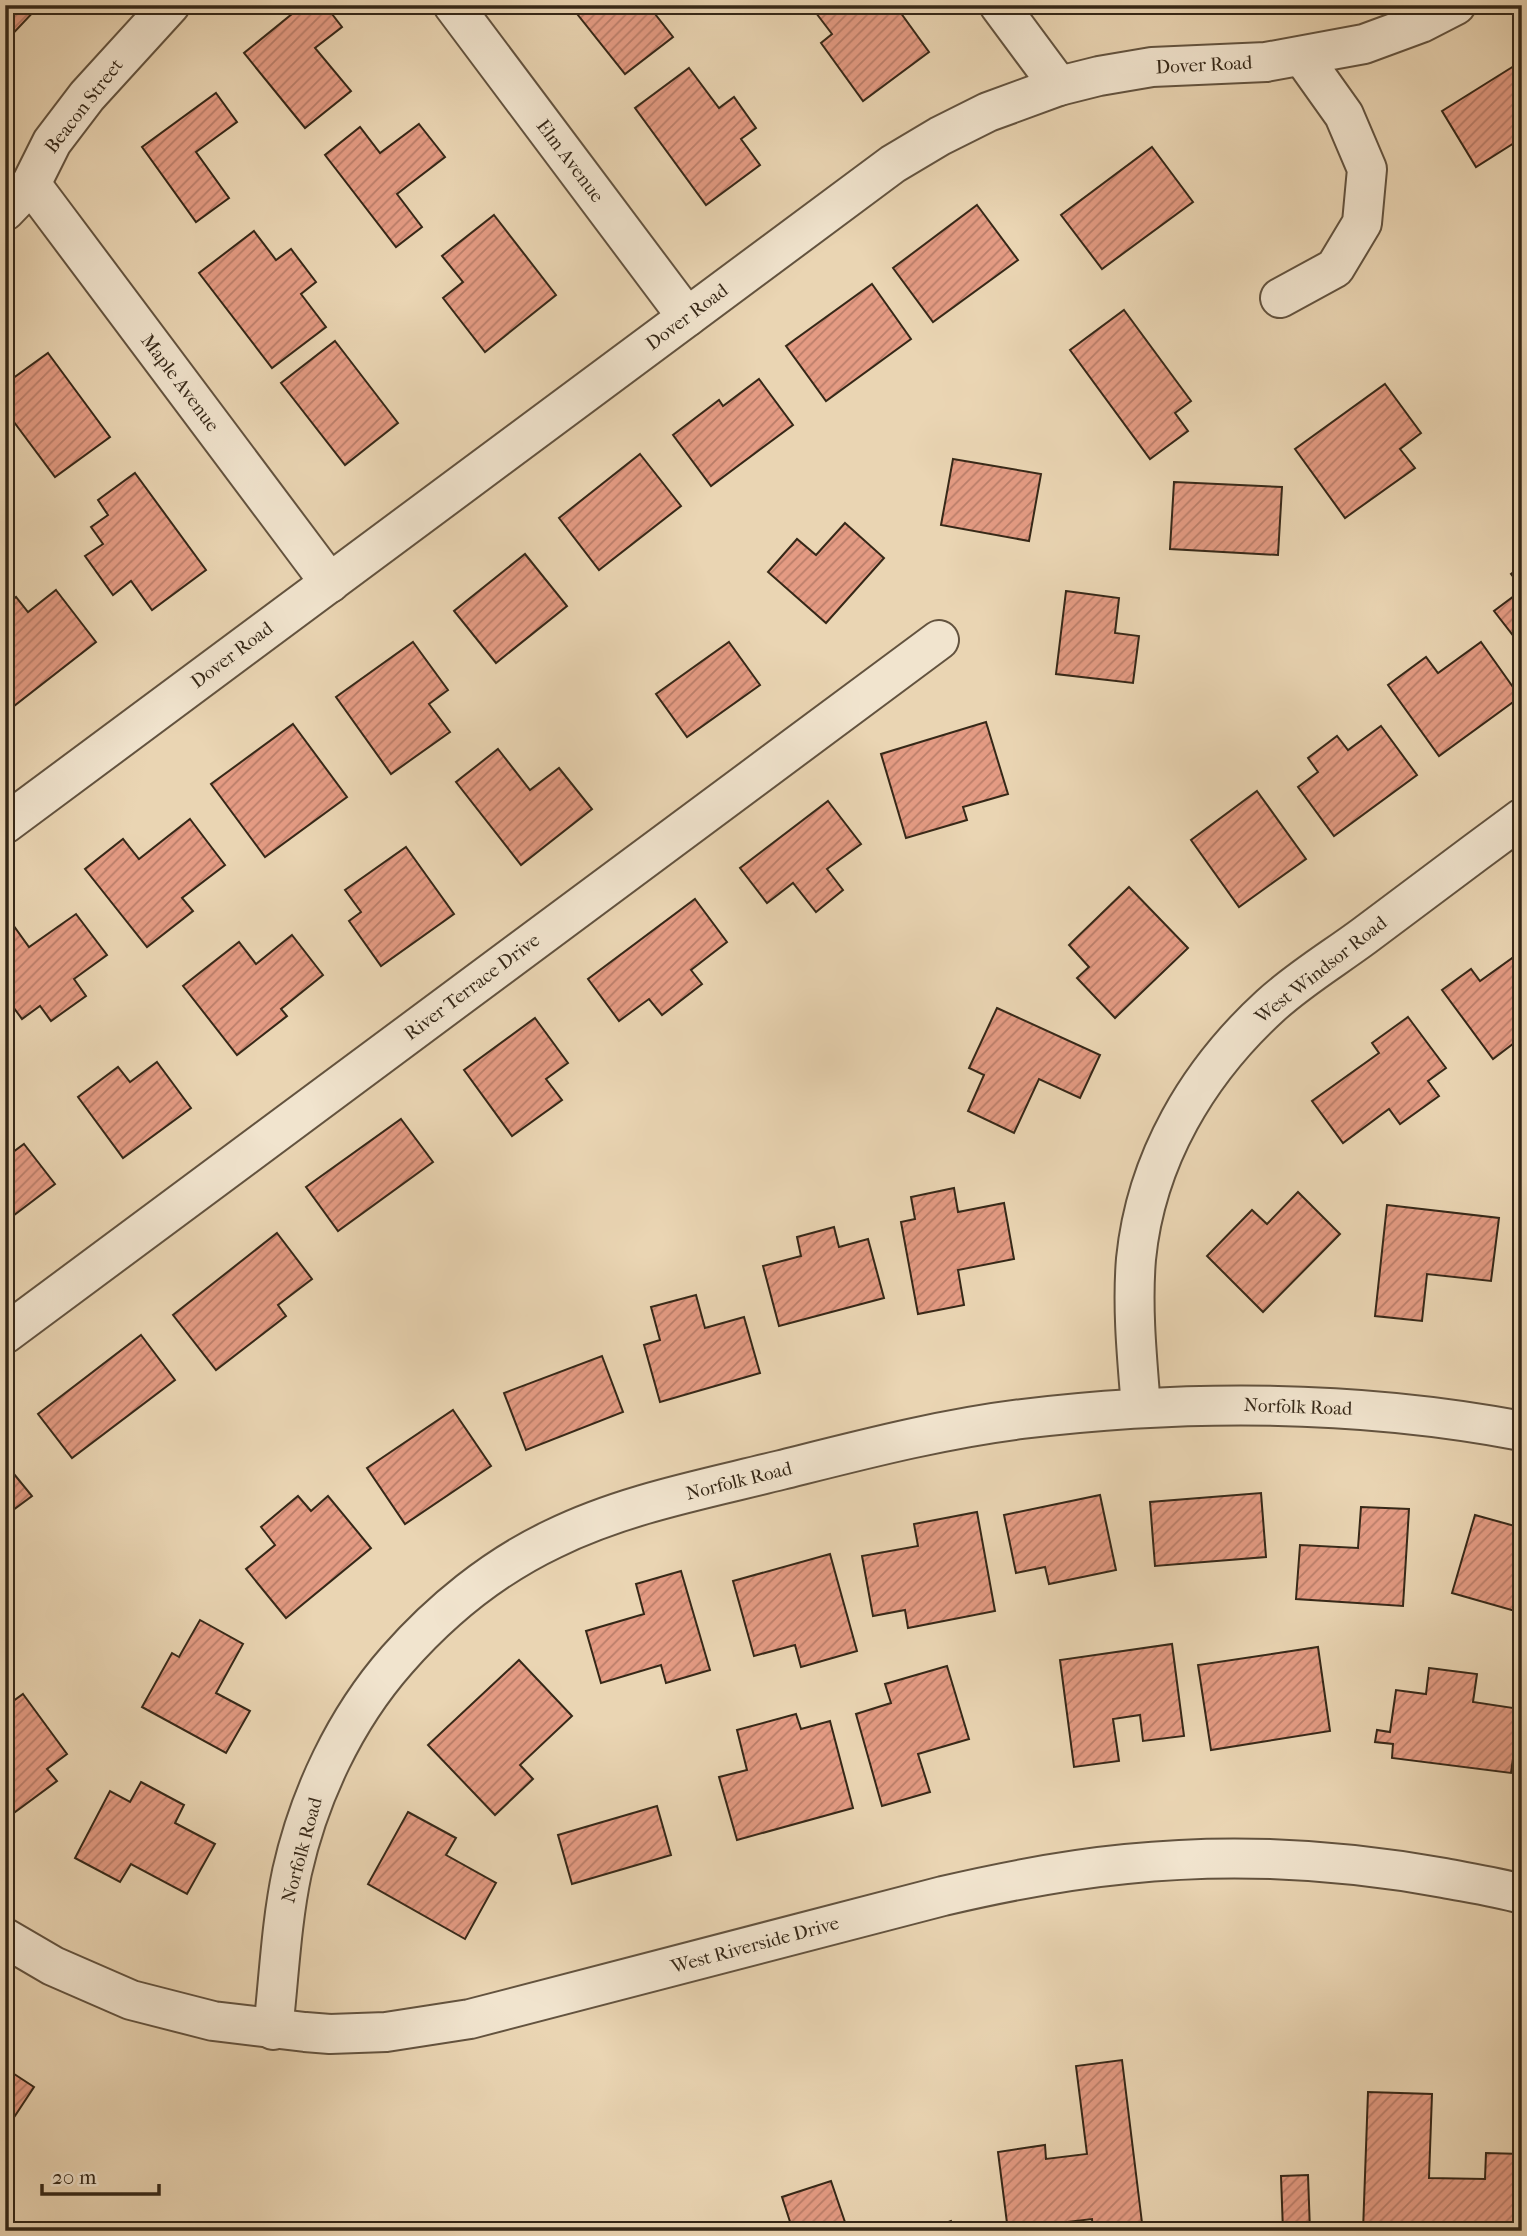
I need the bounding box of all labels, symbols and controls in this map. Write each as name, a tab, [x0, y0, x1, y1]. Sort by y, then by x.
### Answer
street label: Dover Road	[1155, 51, 1254, 79]
street label: Beacon Street	[40, 54, 128, 158]
street label: Elm Avenue	[532, 115, 608, 207]
street label: Dover Road	[642, 279, 733, 355]
street label: Maple Avenue	[136, 330, 224, 436]
street label: Dover Road	[187, 617, 278, 693]
street label: West Windsor Road	[1250, 911, 1392, 1029]
street label: River Terrace Drive	[400, 929, 544, 1045]
street label: Norfolk Road	[1243, 1394, 1353, 1420]
street label: Norfolk Road	[684, 1457, 795, 1505]
street label: Norfolk Road	[277, 1794, 327, 1905]
street label: West Riverside Drive	[668, 1912, 841, 1978]
scale bar	[42, 2152, 159, 2196]
text: 20 m	[52, 2165, 97, 2189]

